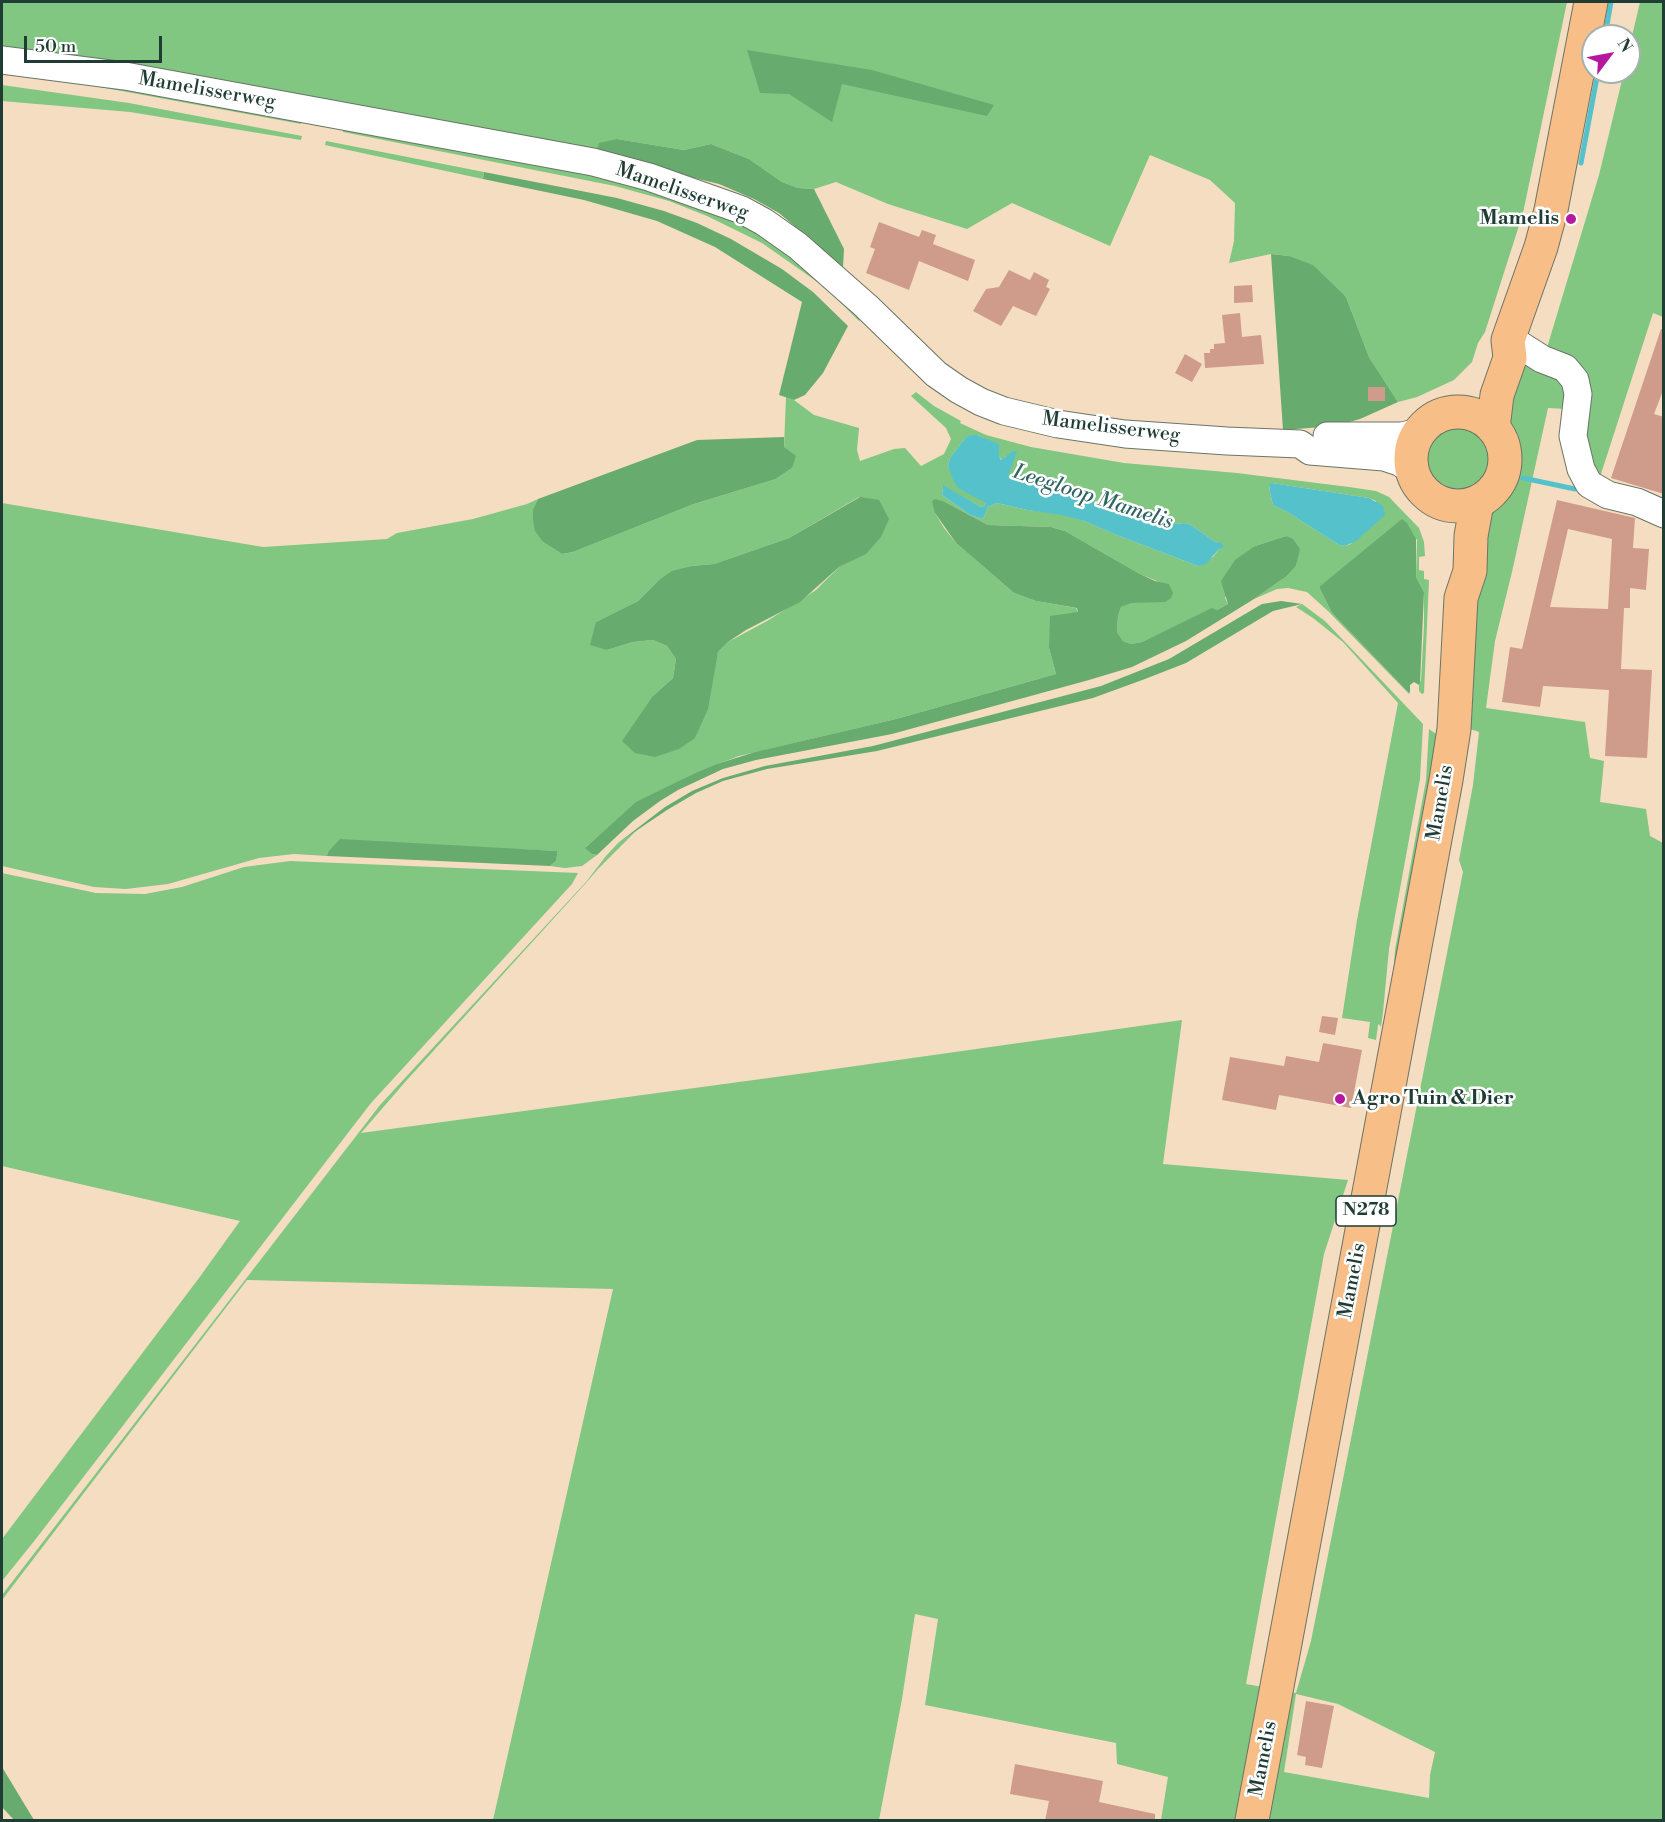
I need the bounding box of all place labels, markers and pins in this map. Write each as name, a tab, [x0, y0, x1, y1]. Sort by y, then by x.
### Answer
place label: Mamelis	[1479, 207, 1559, 231]
marker: Mamelis	[1564, 212, 1578, 226]
place label: Agro Tuin & Dier	[1352, 1087, 1514, 1111]
marker: Agro Tuin & Dier	[1333, 1092, 1347, 1106]

